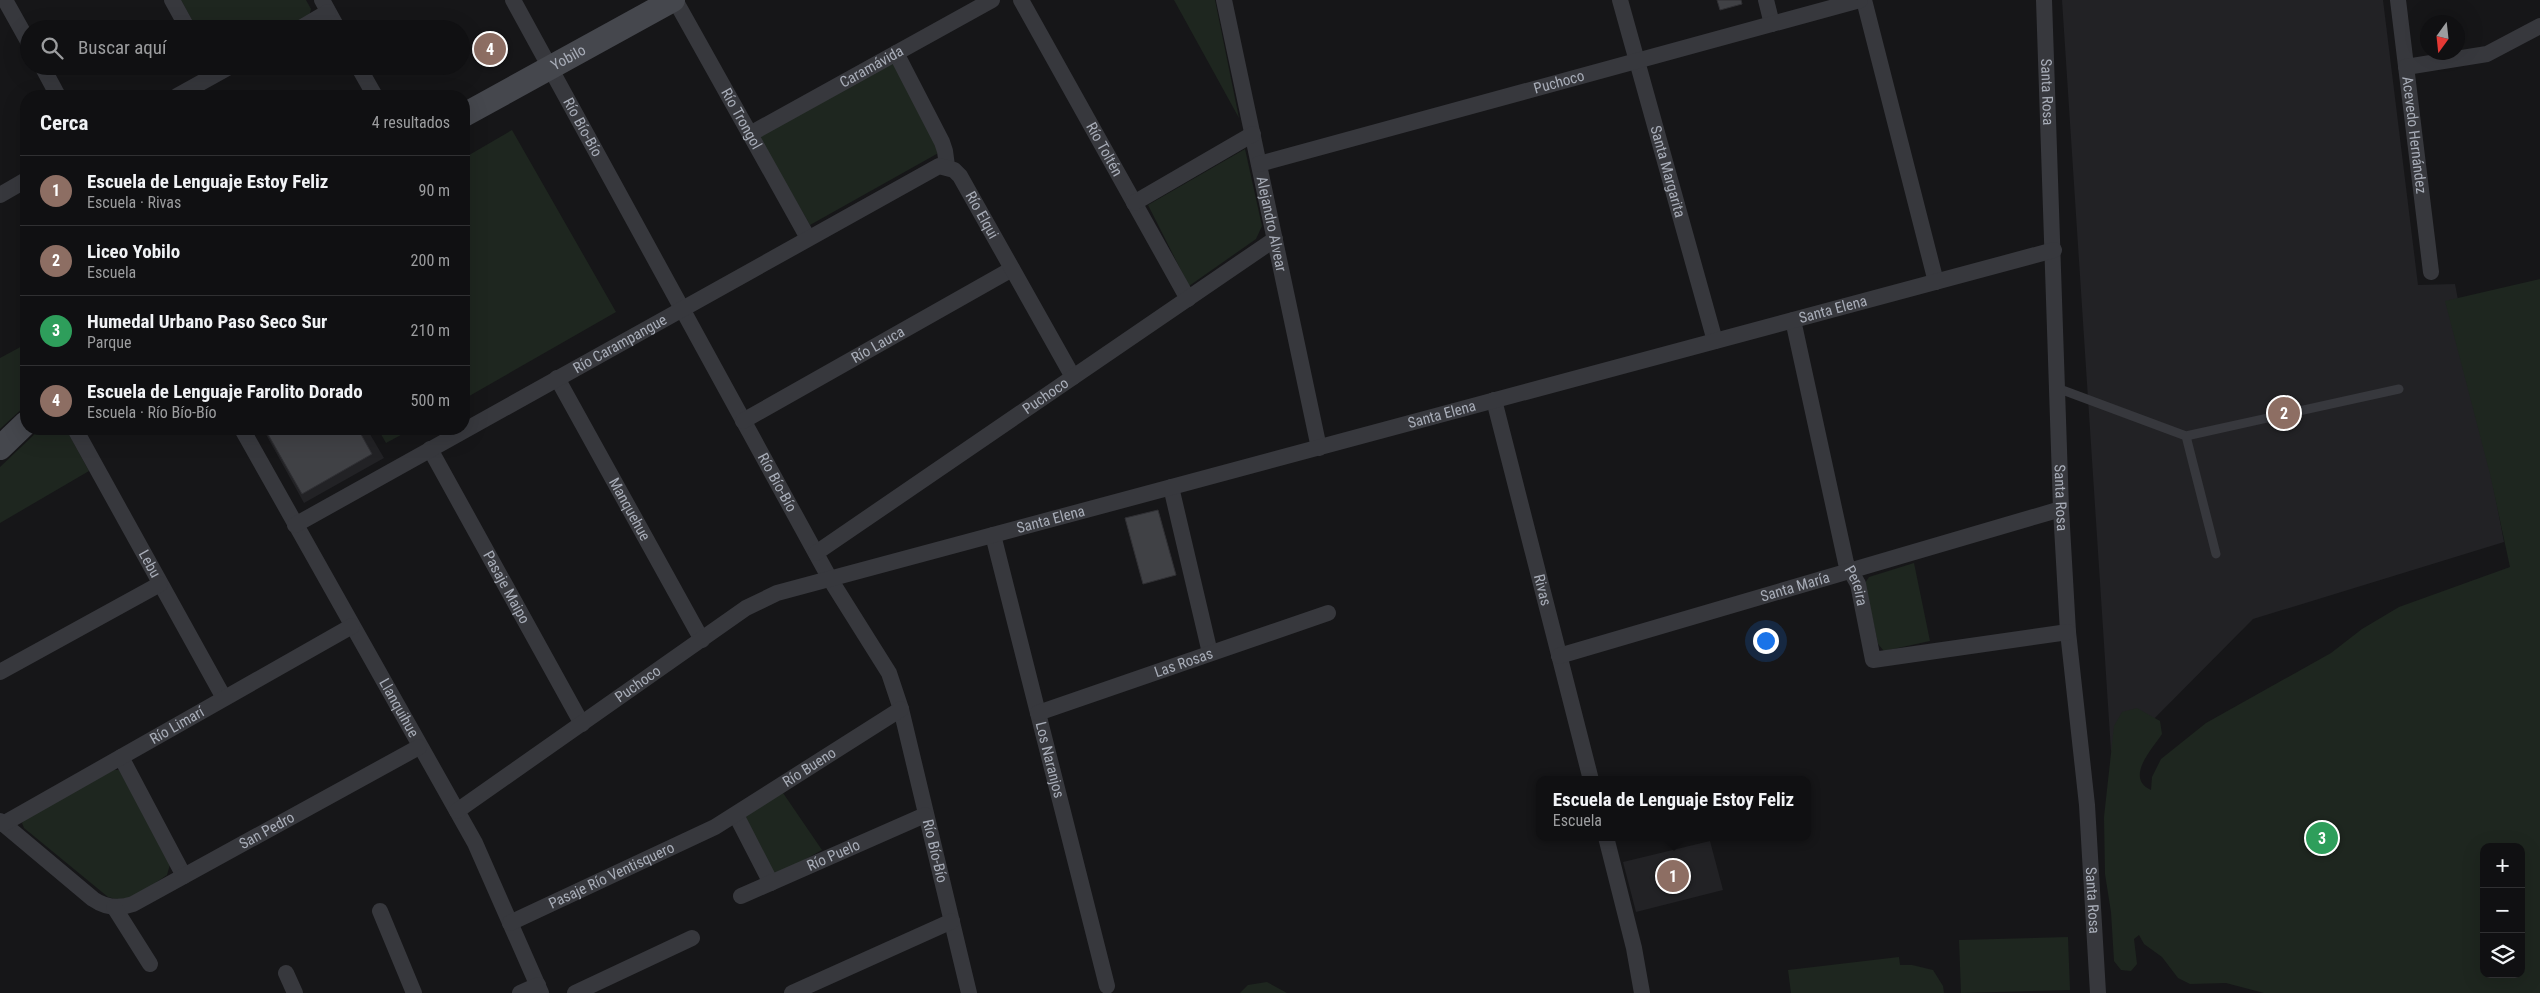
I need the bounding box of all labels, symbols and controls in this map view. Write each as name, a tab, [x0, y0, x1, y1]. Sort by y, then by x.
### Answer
north arrow	[2420, 15, 2465, 60]
search box	[20, 20, 470, 75]
pin: 4	[474, 30, 506, 68]
icon: search	[38, 34, 66, 62]
text: Buscar aquí	[78, 36, 167, 59]
street label: Yobilo	[548, 41, 589, 74]
street label: Caramávida	[837, 42, 907, 92]
street label: Santa Rosa	[2037, 58, 2057, 126]
street label: Puchoco	[1532, 67, 1586, 98]
street label: Acevedo Hernández	[2398, 75, 2430, 195]
street label: Río Trongol	[717, 85, 766, 152]
street label: Río Bío-Bío	[559, 94, 606, 160]
text: Cerca	[40, 111, 88, 135]
text: 4 resultados	[372, 113, 450, 132]
street label: Río Toltén	[1082, 119, 1127, 179]
street label: Santa Margarita	[1646, 124, 1689, 219]
text: Escuela de Lenguaje Estoy Feliz	[87, 170, 328, 193]
street label: Alejandro Alvear	[1253, 175, 1290, 274]
text: 1	[52, 181, 60, 200]
text: 90 m	[418, 181, 450, 200]
street label: Río Elqui	[961, 188, 1002, 242]
text: Escuela · Rivas	[87, 193, 181, 212]
text: Liceo Yobilo	[87, 240, 180, 263]
text: 2	[52, 251, 60, 270]
text: 200 m	[411, 251, 450, 270]
text: Escuela	[87, 263, 136, 282]
street label: Santa Elena	[1797, 292, 1869, 327]
text: Humedal Urbano Paso Seco Sur	[87, 310, 327, 333]
street label: Río Carampangue	[570, 311, 670, 377]
text: 3	[52, 321, 60, 340]
text: 210 m	[411, 321, 450, 340]
street label: Río Lauca	[848, 323, 908, 367]
text: Parque	[87, 333, 131, 352]
street label: Puchoco	[1019, 374, 1072, 418]
text: Escuela de Lenguaje Farolito Dorado	[87, 380, 363, 403]
text: 4	[52, 391, 60, 410]
text: 500 m	[411, 391, 450, 410]
pin: 2	[2268, 394, 2300, 432]
street label: Santa Elena	[1406, 397, 1478, 432]
text: Escuela · Río Bío-Bío	[87, 403, 216, 422]
street label: Río Bío-Bío	[754, 450, 801, 515]
street label: Santa Rosa	[2051, 464, 2071, 532]
street label: Manquehue	[605, 475, 654, 544]
street label: Santa Elena	[1015, 502, 1087, 537]
street label: Lebu	[135, 547, 164, 581]
street label: Pasaje Maipo	[479, 548, 534, 627]
street label: Pereira	[1840, 562, 1871, 607]
street label: Santa María	[1758, 568, 1832, 606]
street label: Rivas	[1530, 572, 1555, 608]
your location	[1753, 628, 1779, 654]
street label: Las Rosas	[1152, 644, 1216, 681]
street label: Puchoco	[611, 662, 664, 706]
street label: Llanquihue	[375, 675, 423, 741]
street label: Río Limarí	[147, 702, 209, 748]
street label: Los Naranjos	[1032, 720, 1068, 800]
street label: Río Bueno	[779, 744, 839, 791]
popup	[1536, 776, 1811, 841]
text: Escuela de Lenguaje Estoy Feliz	[1553, 788, 1794, 811]
street label: San Pedro	[236, 808, 298, 853]
text: Escuela	[1553, 811, 1602, 830]
street label: Río Bío-Bío	[919, 817, 951, 885]
pin: 3	[2306, 819, 2338, 857]
street label: Río Puelo	[804, 836, 863, 875]
street label: Pasaje Río Ventisquero	[546, 838, 677, 913]
map controls	[2480, 843, 2525, 978]
button: +	[2480, 843, 2525, 888]
pin: 1	[1657, 857, 1689, 895]
street label: Santa Rosa	[2082, 866, 2104, 934]
button: −	[2480, 888, 2525, 933]
button: layers	[2480, 933, 2525, 978]

